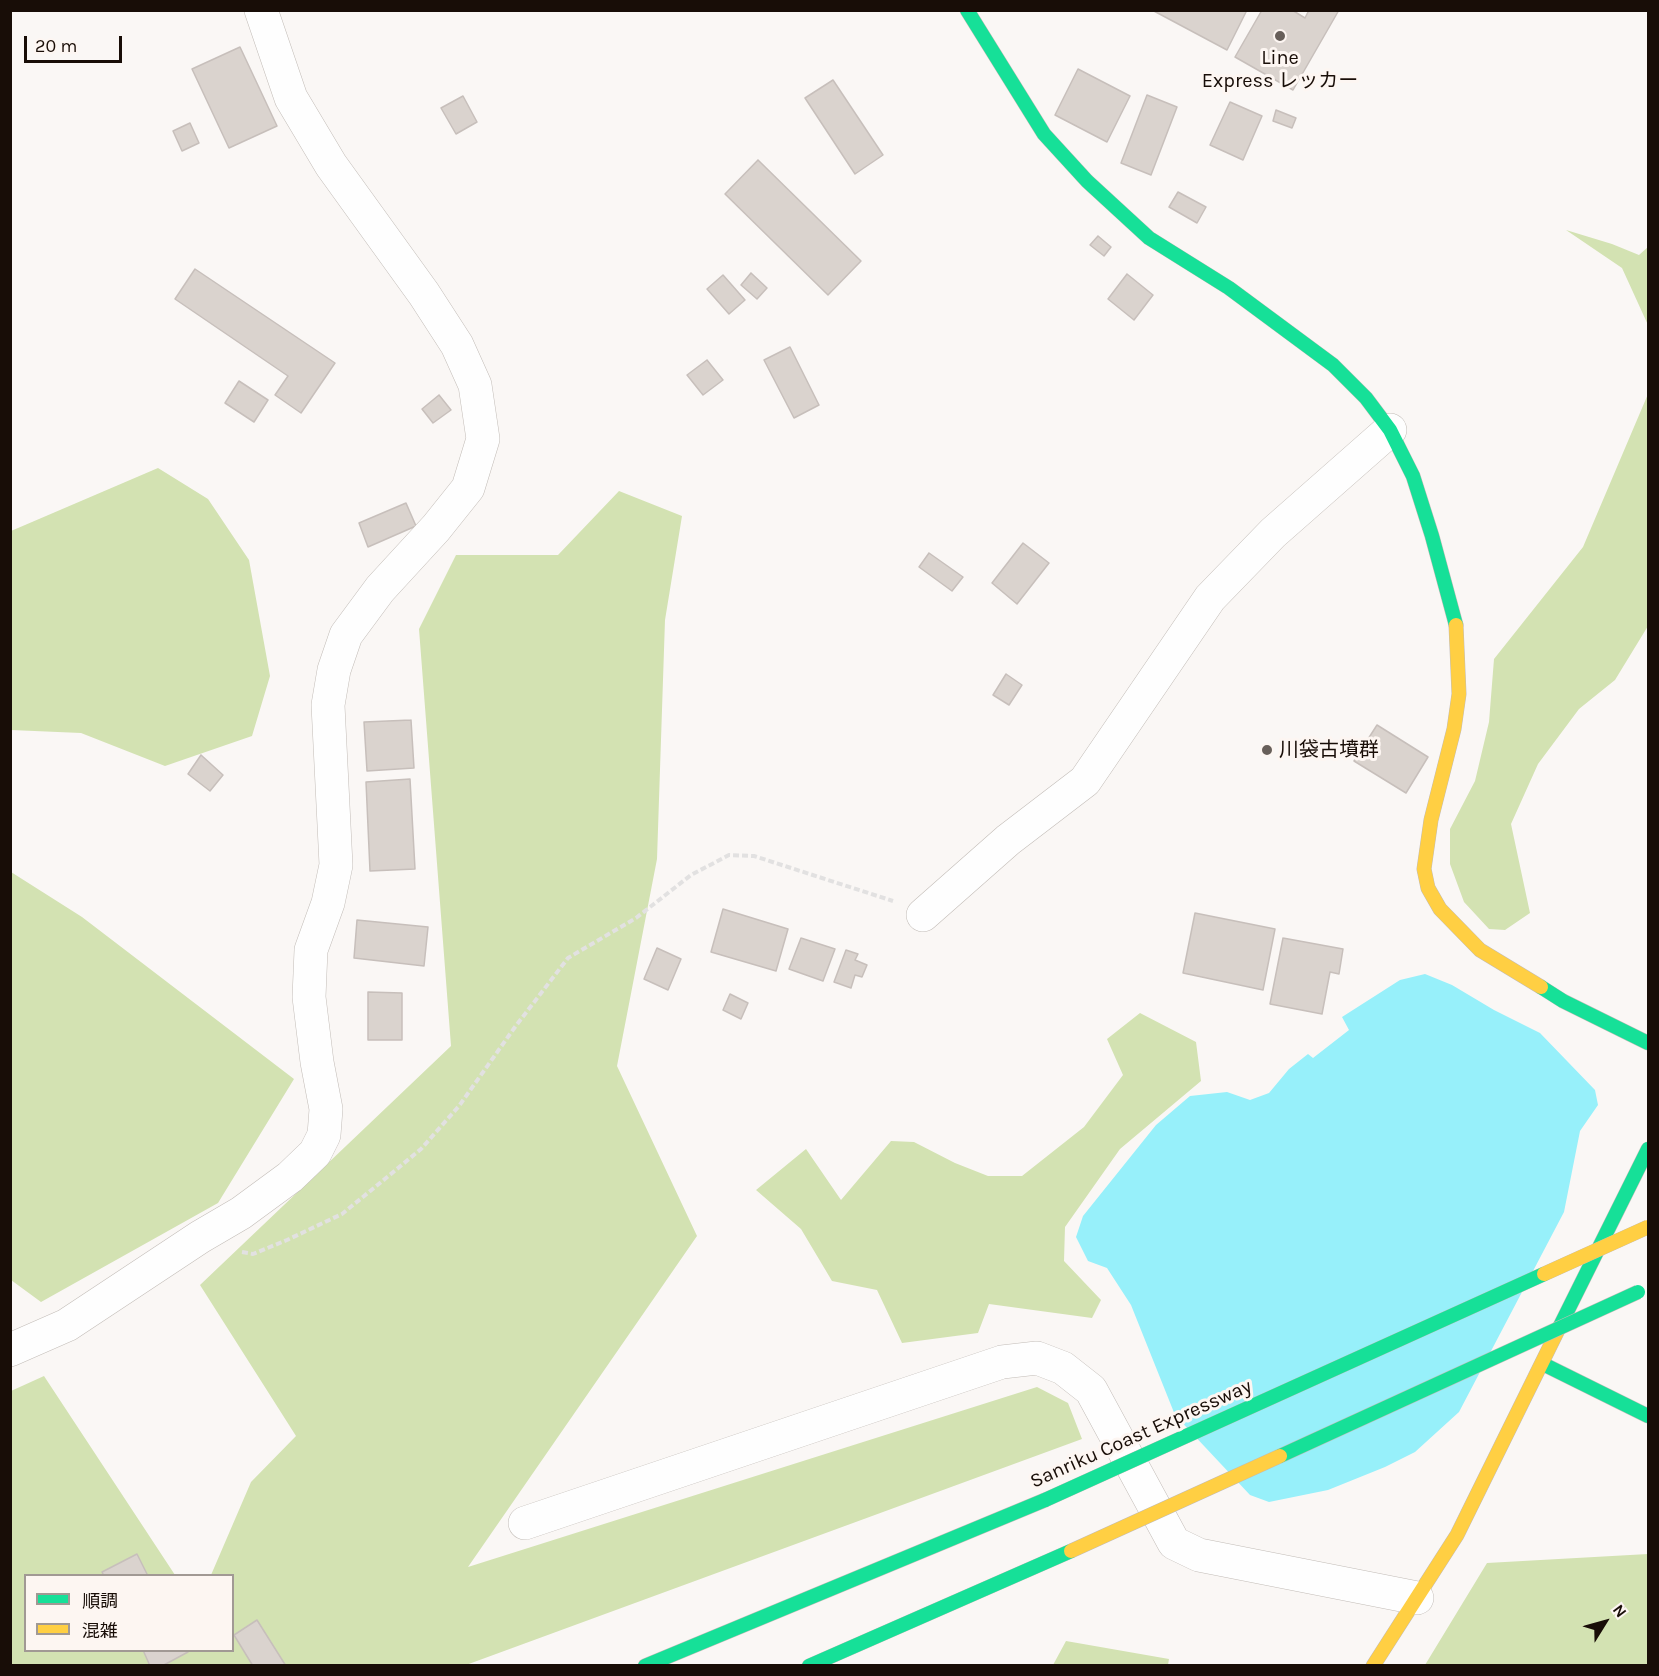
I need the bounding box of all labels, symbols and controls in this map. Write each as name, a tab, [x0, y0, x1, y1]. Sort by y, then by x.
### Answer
scale bar	[27, 24, 124, 62]
marker: Line Express レッカー	[1273, 29, 1287, 43]
text: 20 m	[35, 35, 77, 57]
place label: Line Express レッカー	[1202, 46, 1358, 93]
place label: 川袋古墳群	[1279, 738, 1379, 762]
marker: 川袋古墳群	[1260, 743, 1274, 757]
street label: Sanriku Coast Expressway	[1027, 1374, 1255, 1494]
legend	[24, 1574, 234, 1652]
text: 順調	[82, 1590, 118, 1612]
north arrow	[1575, 1592, 1635, 1652]
text: N	[1609, 1601, 1631, 1621]
text: 混雑	[82, 1620, 118, 1642]

